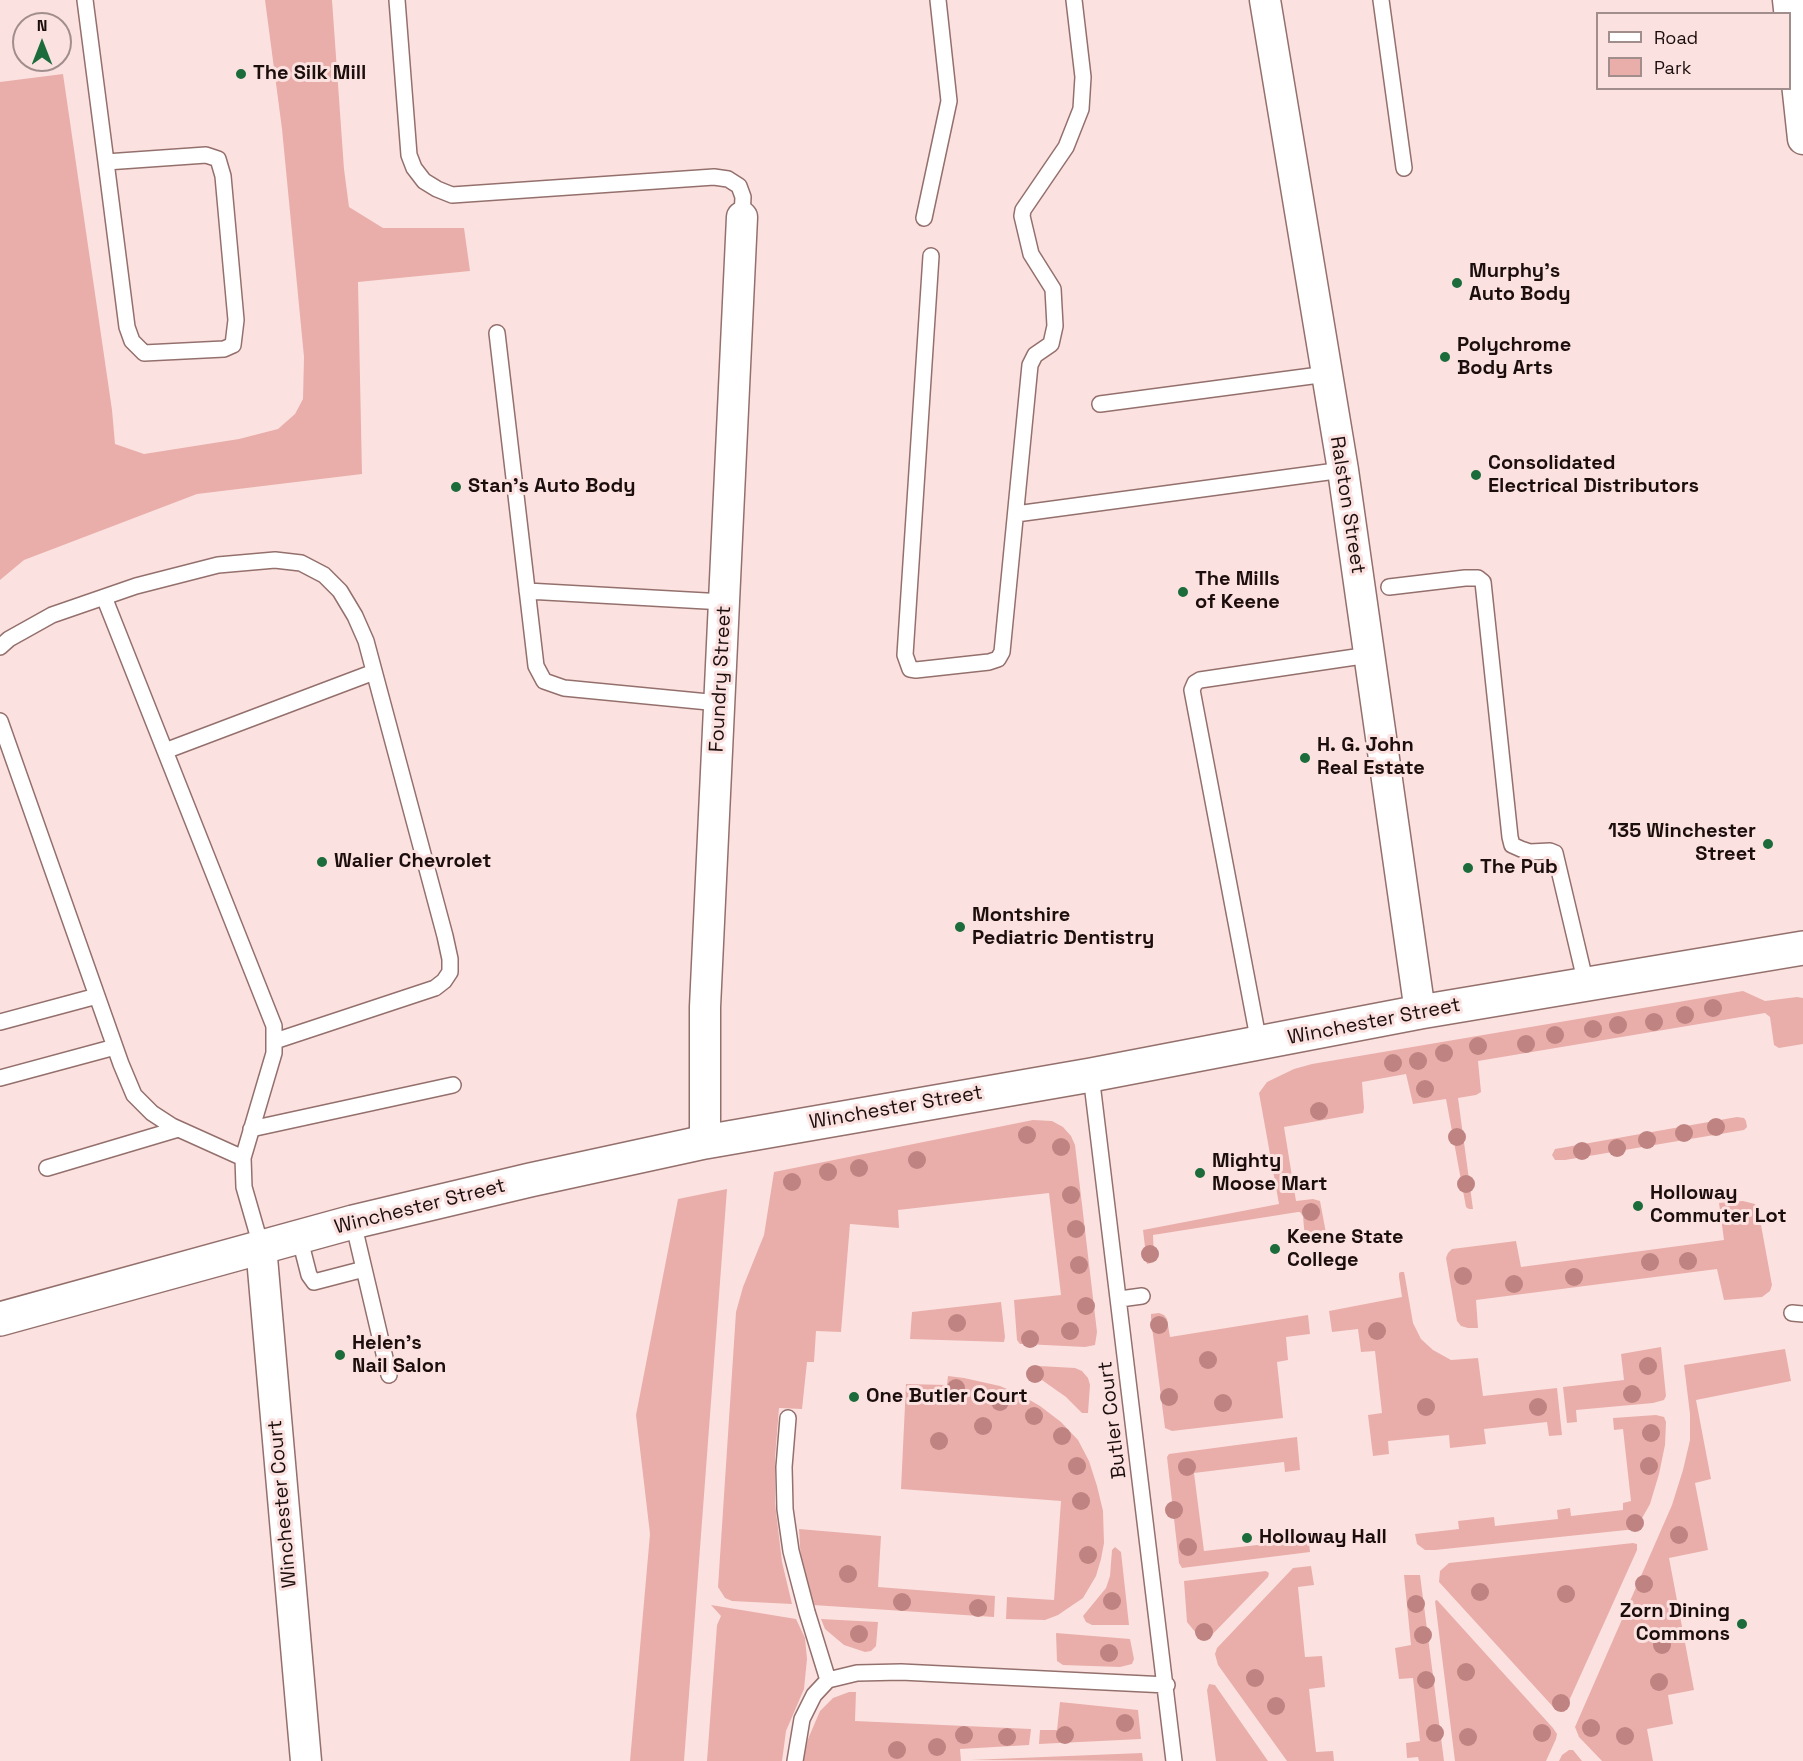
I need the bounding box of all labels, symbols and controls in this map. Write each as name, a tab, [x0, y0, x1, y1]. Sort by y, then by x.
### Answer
north arrow	[12, 12, 72, 72]
legend	[1596, 12, 1791, 90]
text: N	[37, 15, 47, 36]
text: Road	[1654, 26, 1698, 49]
text: Park	[1654, 56, 1691, 79]
place label: The Silk Mill	[253, 62, 366, 86]
marker: The Silk Mill	[234, 67, 248, 81]
place label: Murphy's Auto Body	[1469, 260, 1571, 307]
marker: Murphy's Auto Body	[1450, 276, 1464, 290]
place label: Polychrome Body Arts	[1457, 334, 1571, 381]
marker: Polychrome Body Arts	[1438, 350, 1452, 364]
street label: Ralston Street	[1324, 434, 1370, 576]
place label: Consolidated Electrical Distributors	[1488, 452, 1699, 499]
marker: Consolidated Electrical Distributors	[1469, 468, 1483, 482]
place label: Stan's Auto Body	[468, 475, 636, 499]
marker: Stan's Auto Body	[449, 480, 463, 494]
place label: The Mills of Keene	[1195, 568, 1280, 615]
marker: The Mills of Keene	[1176, 585, 1190, 599]
street label: Foundry Street	[705, 605, 737, 753]
place label: H. G. John Real Estate	[1317, 734, 1425, 781]
marker: H. G. John Real Estate	[1298, 751, 1312, 765]
place label: 135 Winchester Street	[1608, 820, 1756, 867]
marker: 135 Winchester Street	[1761, 837, 1775, 851]
place label: Walier Chevrolet	[334, 850, 491, 874]
marker: Walier Chevrolet	[315, 855, 329, 869]
place label: The Pub	[1480, 856, 1558, 880]
marker: The Pub	[1461, 861, 1475, 875]
place label: Montshire Pediatric Dentistry	[972, 904, 1154, 951]
marker: Montshire Pediatric Dentistry	[953, 920, 967, 934]
street label: Winchester Street	[1286, 993, 1462, 1051]
street label: Winchester Street	[807, 1081, 985, 1135]
place label: Mighty Moose Mart	[1212, 1150, 1327, 1197]
marker: Mighty Moose Mart	[1193, 1166, 1207, 1180]
street label: Winchester Street	[332, 1174, 508, 1240]
place label: Holloway Commuter Lot	[1650, 1182, 1787, 1229]
marker: Holloway Commuter Lot	[1631, 1199, 1645, 1213]
place label: Keene State College	[1287, 1226, 1404, 1273]
marker: Keene State College	[1268, 1242, 1282, 1256]
place label: Helen's Nail Salon	[352, 1332, 446, 1379]
marker: Helen's Nail Salon	[333, 1348, 347, 1362]
street label: Butler Court	[1094, 1360, 1132, 1480]
place label: One Butler Court	[866, 1385, 1028, 1409]
marker: One Butler Court	[847, 1390, 861, 1404]
street label: Winchester Court	[264, 1419, 302, 1589]
place label: Holloway Hall	[1259, 1526, 1387, 1550]
marker: Holloway Hall	[1240, 1531, 1254, 1545]
place label: Zorn Dining Commons	[1620, 1600, 1730, 1647]
marker: Zorn Dining Commons	[1735, 1617, 1749, 1631]

